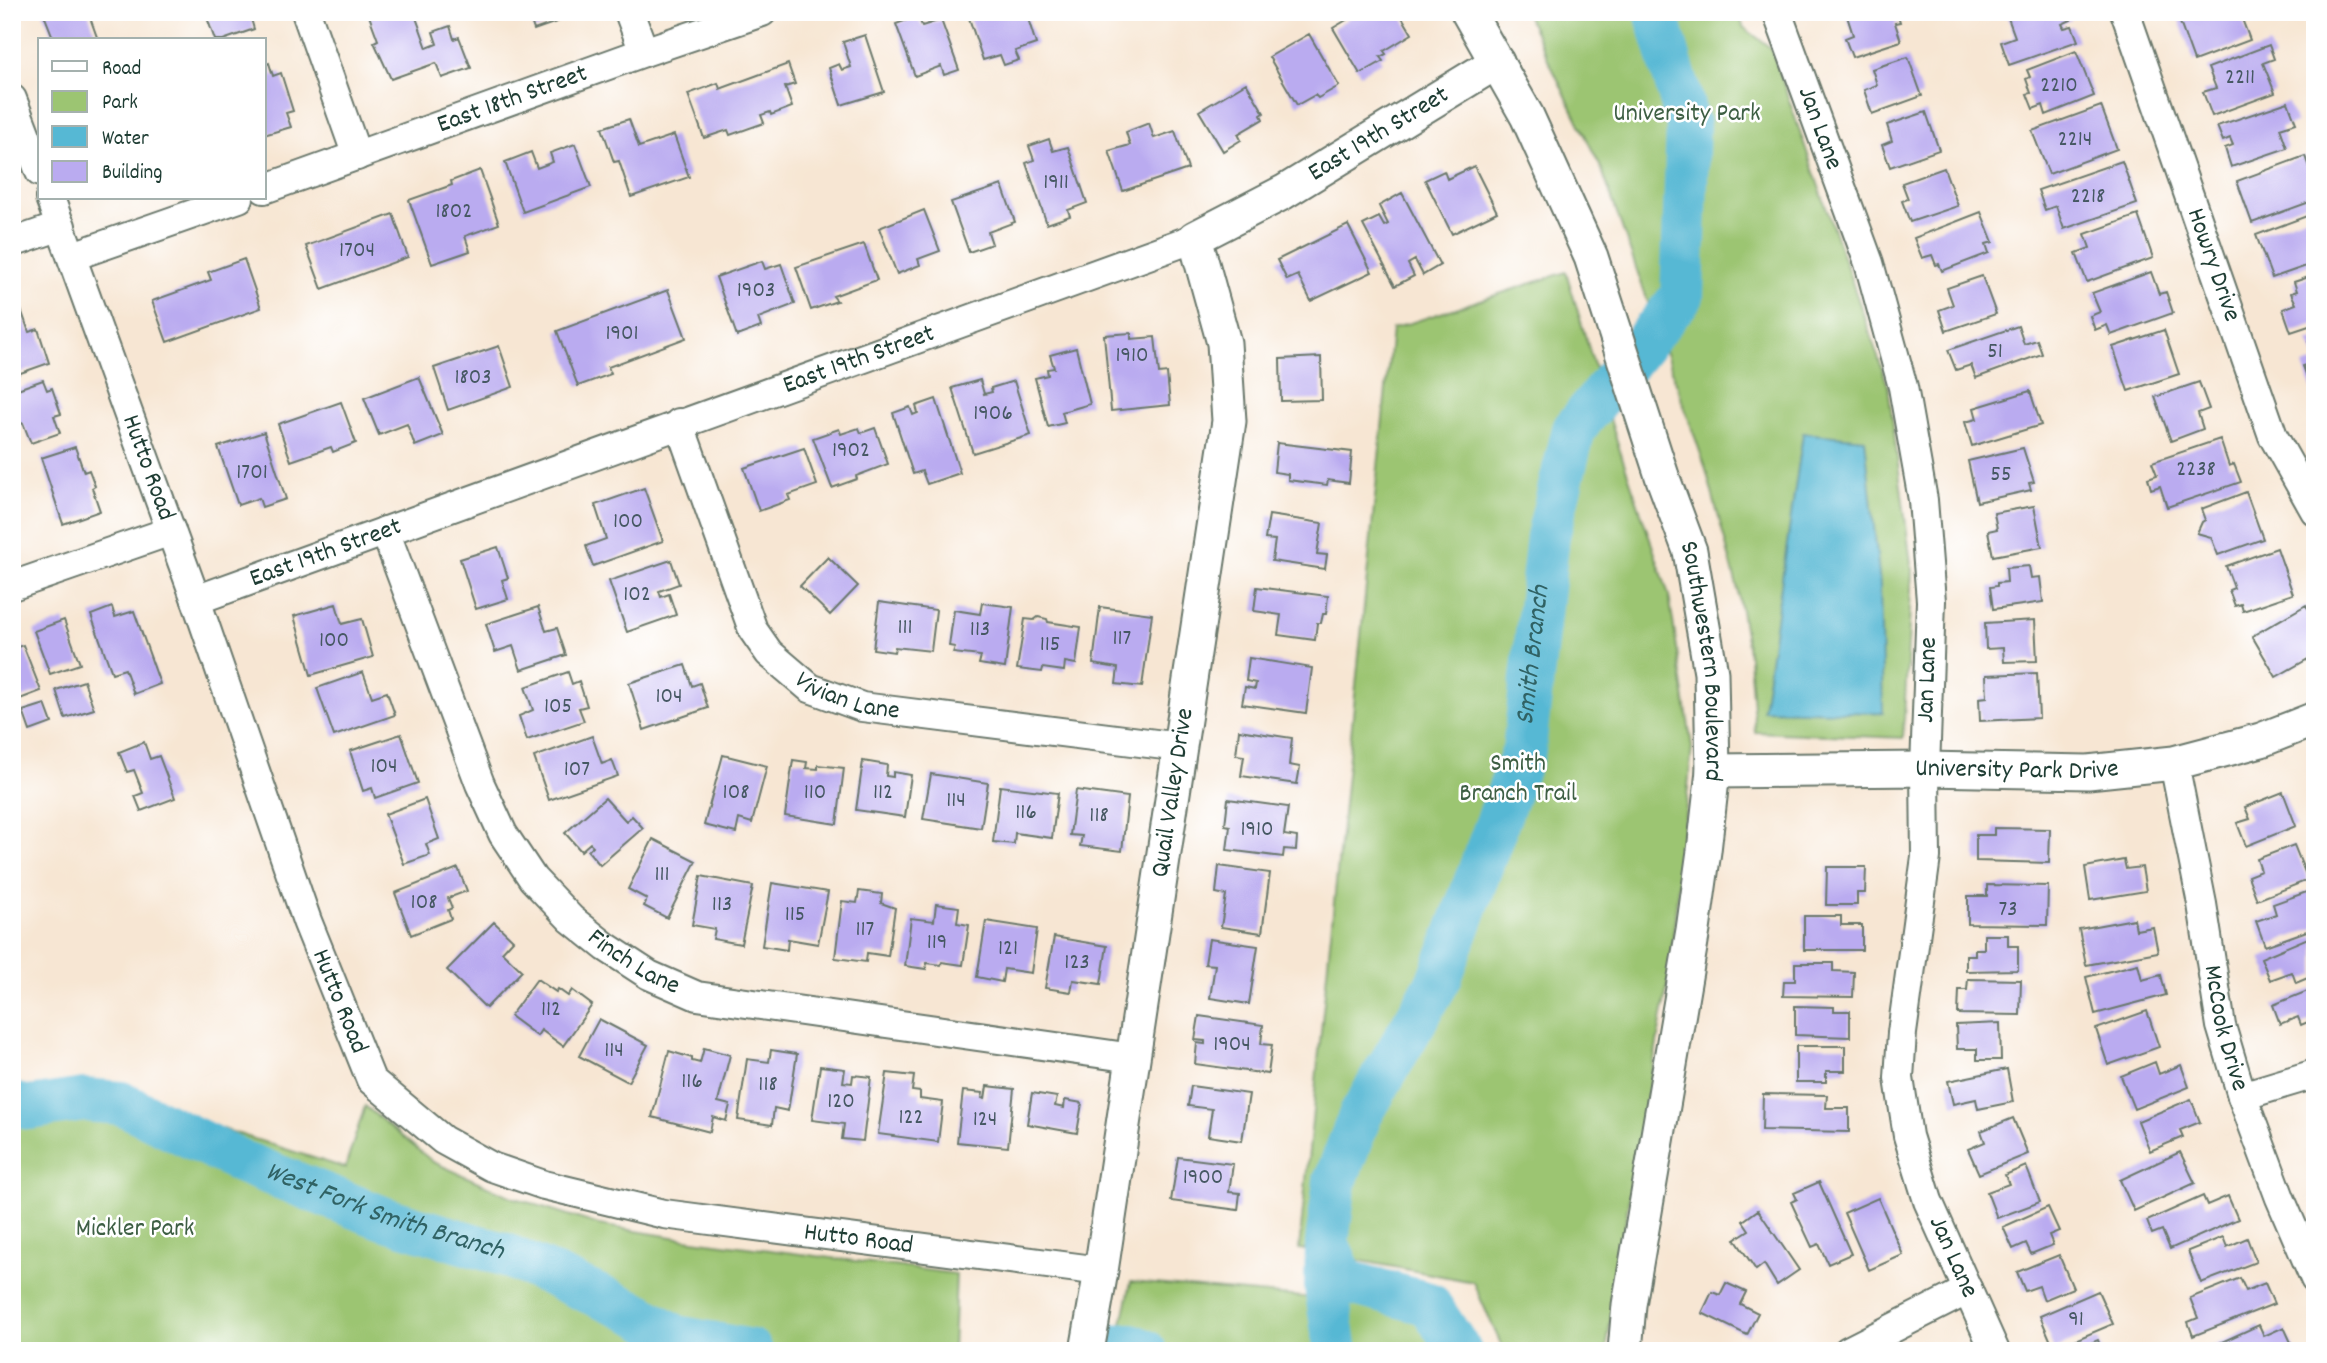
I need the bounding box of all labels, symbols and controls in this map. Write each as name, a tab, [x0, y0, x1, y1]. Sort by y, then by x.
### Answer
legend	[38, 38, 266, 200]
text: Road	[102, 55, 141, 85]
street label: East 18th Street	[432, 55, 593, 144]
house number: 2211	[2225, 62, 2255, 95]
house number: 2210	[2040, 70, 2078, 103]
street label: East 19th Street	[1301, 77, 1456, 191]
street label: Jan Lane	[1788, 82, 1852, 175]
text: Park	[102, 89, 138, 119]
park label: University Park	[1613, 96, 1761, 133]
house number: 2214	[2058, 124, 2092, 157]
text: Water	[102, 125, 149, 155]
text: Building	[102, 159, 162, 189]
house number: 1911	[1043, 167, 1069, 200]
house number: 2218	[2071, 181, 2105, 214]
house number: 1802	[436, 196, 472, 229]
street label: Howry Drive	[2176, 203, 2250, 327]
house number: 1704	[339, 235, 375, 268]
house number: 1903	[737, 275, 775, 308]
street label: East 19th Street	[778, 315, 940, 404]
house number: 1901	[605, 318, 639, 351]
house number: 51	[1987, 336, 2003, 369]
house number: 1910	[1115, 340, 1149, 373]
house number: 1803	[454, 362, 492, 395]
house number: 1906	[973, 398, 1013, 431]
street label: Hutto Road	[112, 410, 184, 526]
house number: 1902	[832, 435, 870, 468]
house number: 2238	[2176, 454, 2216, 487]
house number: 1701	[236, 457, 268, 490]
house number: 55	[1990, 459, 2012, 492]
house number: 100	[613, 506, 643, 539]
street label: East 19th Street	[245, 508, 407, 597]
street label: Southwestern Boulevard	[1669, 536, 1732, 783]
house number: 102	[623, 579, 651, 612]
water label: Smith Branch	[1507, 582, 1562, 727]
house number: 111	[897, 612, 913, 645]
house number: 113	[970, 614, 990, 647]
house number: 117	[1113, 623, 1131, 656]
house number: 100	[319, 625, 349, 658]
house number: 115	[1040, 629, 1060, 662]
street label: Jan Lane	[1908, 636, 1948, 724]
street label: Vivian Lane	[785, 663, 902, 730]
house number: 104	[655, 681, 683, 714]
house number: 105	[544, 691, 572, 724]
street label: Quail Valley Drive	[1142, 705, 1204, 880]
park label: Smith Branch Trail	[1459, 746, 1577, 813]
street label: University Park Drive	[1915, 750, 2121, 791]
house number: 104	[370, 751, 398, 784]
house number: 107	[564, 754, 590, 787]
house number: 108	[723, 777, 749, 810]
house number: 110	[804, 777, 826, 810]
house number: 112	[873, 777, 893, 810]
house number: 114	[946, 785, 966, 818]
house number: 116	[1015, 797, 1037, 830]
house number: 118	[1089, 800, 1109, 833]
house number: 1910	[1240, 814, 1274, 847]
house number: 111	[654, 859, 670, 892]
house number: 108	[411, 887, 437, 920]
house number: 113	[712, 889, 732, 922]
house number: 73	[1998, 894, 2018, 927]
house number: 115	[785, 899, 805, 932]
house number: 117	[856, 914, 874, 947]
street label: Finch Lane	[579, 920, 686, 1005]
house number: 119	[927, 927, 947, 960]
house number: 121	[998, 933, 1018, 966]
street label: Hutto Road	[302, 943, 377, 1059]
house number: 123	[1064, 947, 1090, 980]
street label: McCook Drive	[2193, 962, 2258, 1096]
house number: 112	[541, 994, 561, 1027]
house number: 1904	[1213, 1029, 1251, 1062]
house number: 114	[604, 1035, 624, 1068]
house number: 116	[681, 1066, 703, 1099]
house number: 118	[758, 1069, 778, 1102]
house number: 120	[827, 1086, 855, 1119]
house number: 122	[898, 1102, 924, 1135]
house number: 124	[973, 1104, 997, 1137]
water label: West Fork Smith Branch	[259, 1153, 509, 1273]
house number: 1900	[1183, 1162, 1223, 1195]
street label: Jan Lane	[1919, 1210, 1987, 1304]
park label: Mickler Park	[76, 1211, 194, 1248]
street label: Hutto Road	[802, 1214, 915, 1265]
house number: 91	[2068, 1304, 2084, 1337]

